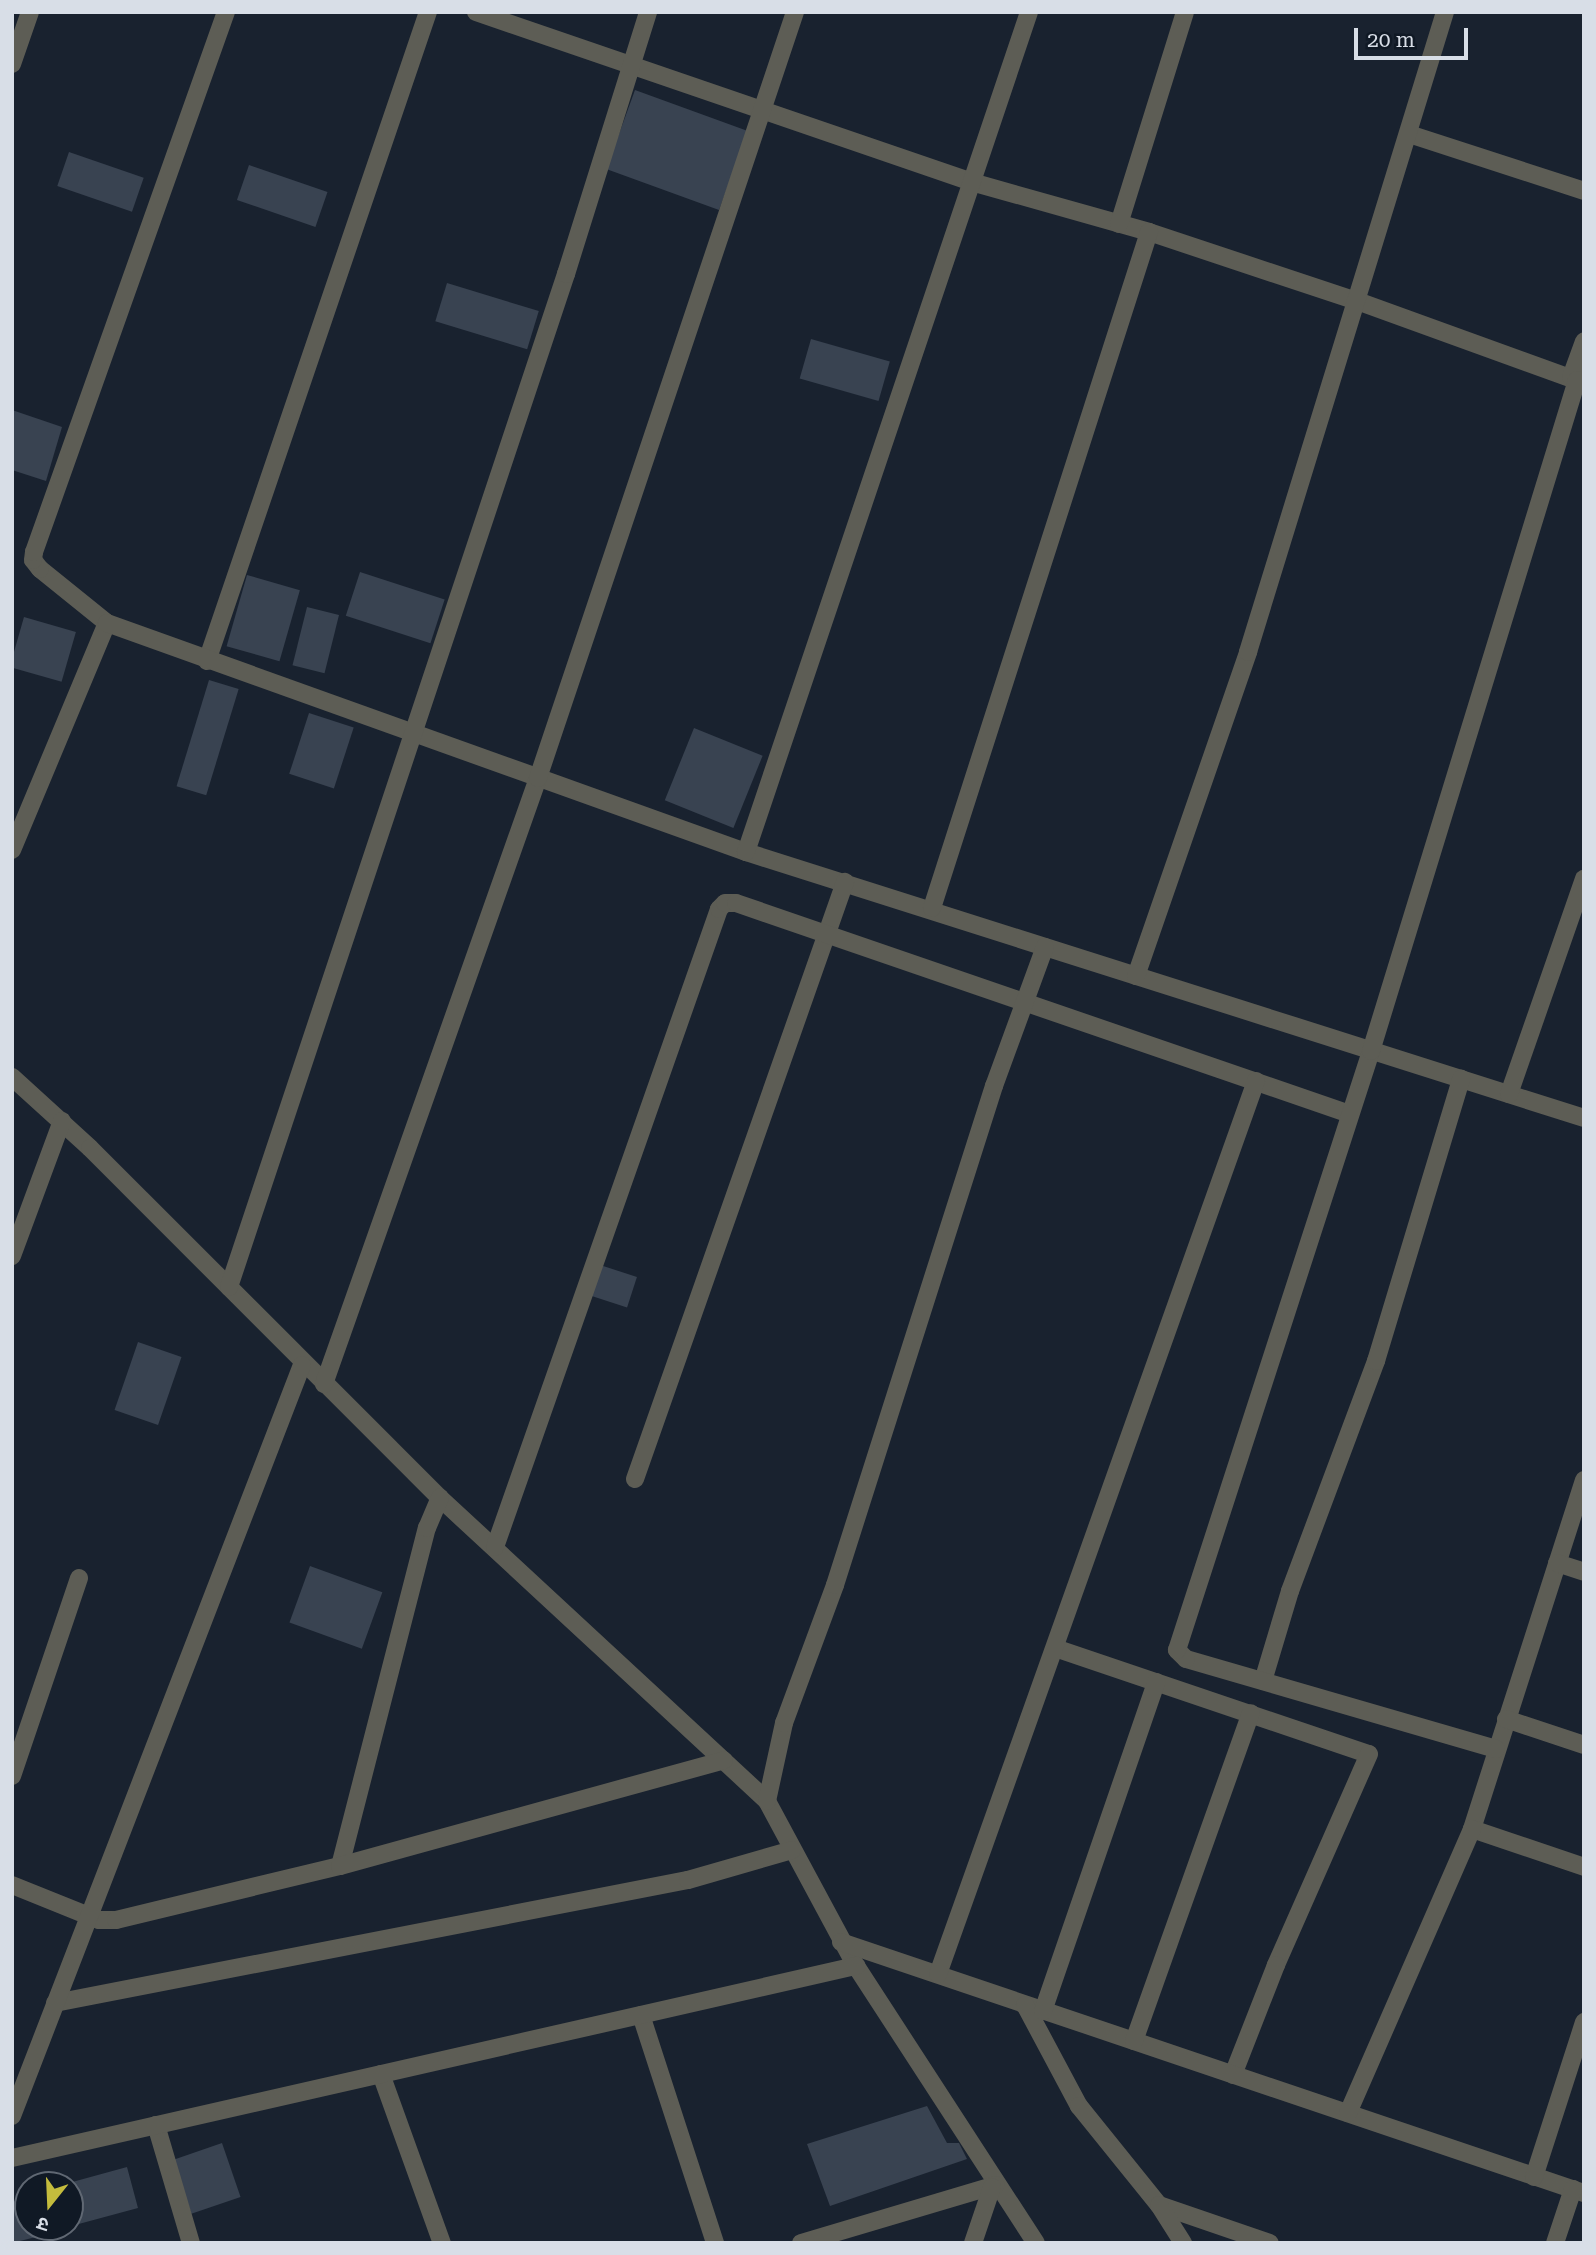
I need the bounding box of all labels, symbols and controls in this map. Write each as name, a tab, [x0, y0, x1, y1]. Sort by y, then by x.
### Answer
scale bar	[1358, 14, 1472, 58]
text: 20 m	[1367, 28, 1415, 52]
north arrow	[14, 2171, 84, 2241]
text: उ	[34, 2212, 52, 2237]

